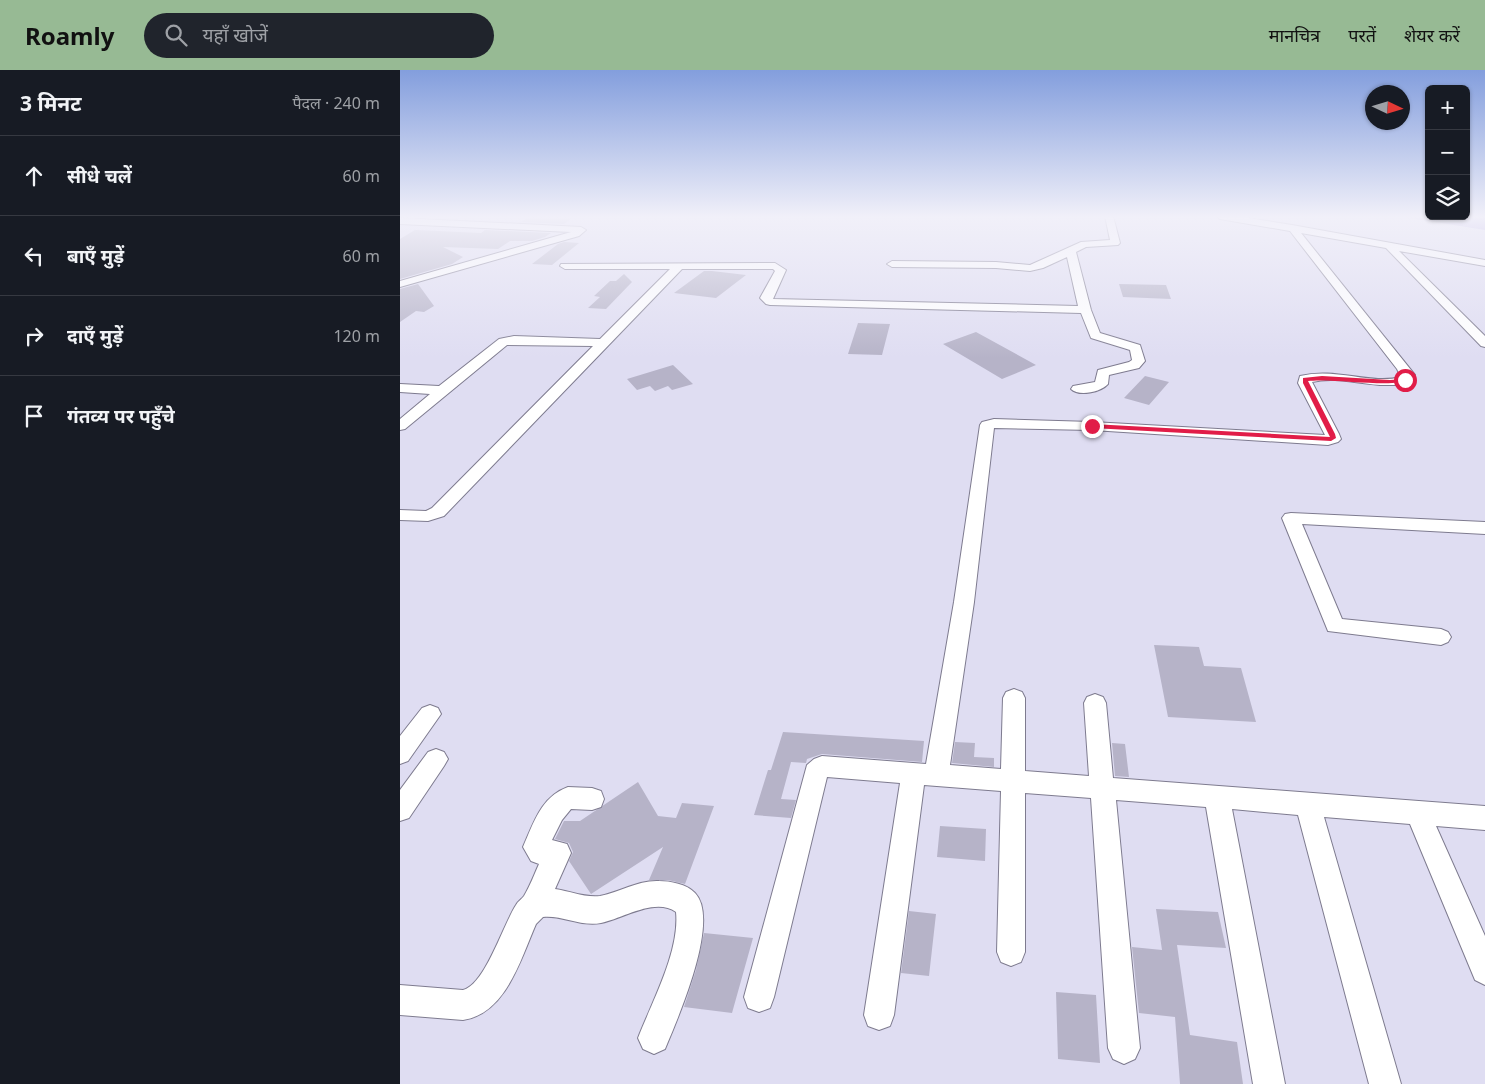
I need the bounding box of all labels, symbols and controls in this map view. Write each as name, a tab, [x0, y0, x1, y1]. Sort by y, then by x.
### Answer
search box	[144, 13, 494, 58]
text: Roamly	[25, 19, 114, 52]
icon: search	[162, 21, 190, 49]
text: यहाँ खोजें	[202, 22, 268, 48]
text: मानचित्र	[1269, 23, 1320, 47]
text: परतें	[1348, 23, 1376, 47]
text: शेयर करें	[1404, 23, 1460, 47]
north arrow	[1365, 85, 1410, 130]
map controls	[1425, 85, 1470, 220]
button: +	[1425, 85, 1470, 130]
text: 3 मिनट	[20, 89, 82, 117]
text: पैदल · 240 m	[292, 92, 380, 114]
button: −	[1425, 130, 1470, 175]
icon: ahead	[20, 162, 48, 190]
text: सीधे चलें	[67, 163, 132, 189]
text: 60 m	[343, 165, 380, 187]
button: layers	[1425, 175, 1470, 220]
icon: left	[20, 242, 48, 270]
text: बाएँ मुड़ें	[67, 243, 124, 269]
text: 60 m	[343, 245, 380, 267]
icon: right	[20, 322, 48, 350]
text: दाएँ मुड़ें	[67, 323, 123, 349]
text: 120 m	[333, 325, 380, 347]
route start	[1394, 369, 1417, 392]
icon: arrive	[20, 402, 48, 430]
text: गंतव्य पर पहुँचे	[67, 403, 175, 429]
route end	[1081, 415, 1104, 438]

